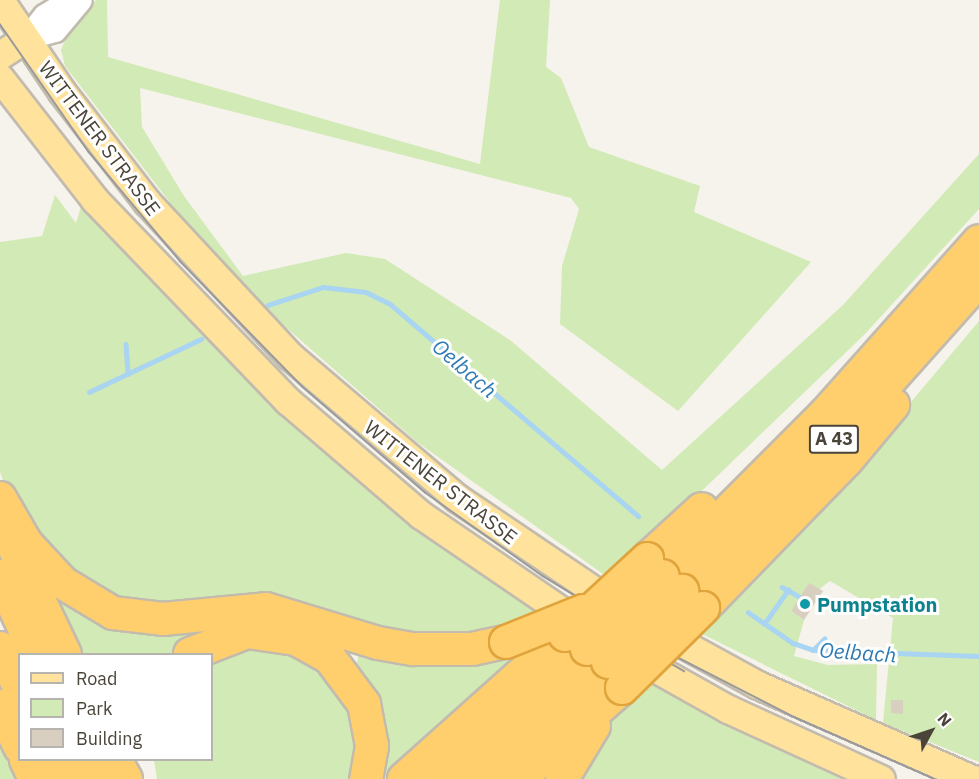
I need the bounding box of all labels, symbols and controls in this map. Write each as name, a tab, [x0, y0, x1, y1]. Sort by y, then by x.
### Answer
street label: WITTENER STRASSE	[34, 56, 166, 220]
water label: Oelbach	[428, 333, 502, 403]
street label: WITTENER STRASSE	[360, 415, 522, 549]
road number: A 43	[808, 424, 860, 454]
place label: Pumpstation	[817, 592, 937, 616]
marker: Pumpstation	[798, 597, 812, 611]
water label: Oelbach	[819, 637, 897, 667]
legend	[18, 653, 213, 761]
text: Road	[76, 667, 117, 690]
text: Park	[76, 697, 112, 720]
north arrow	[901, 701, 961, 761]
text: N	[933, 709, 956, 730]
text: Building	[76, 727, 142, 750]

